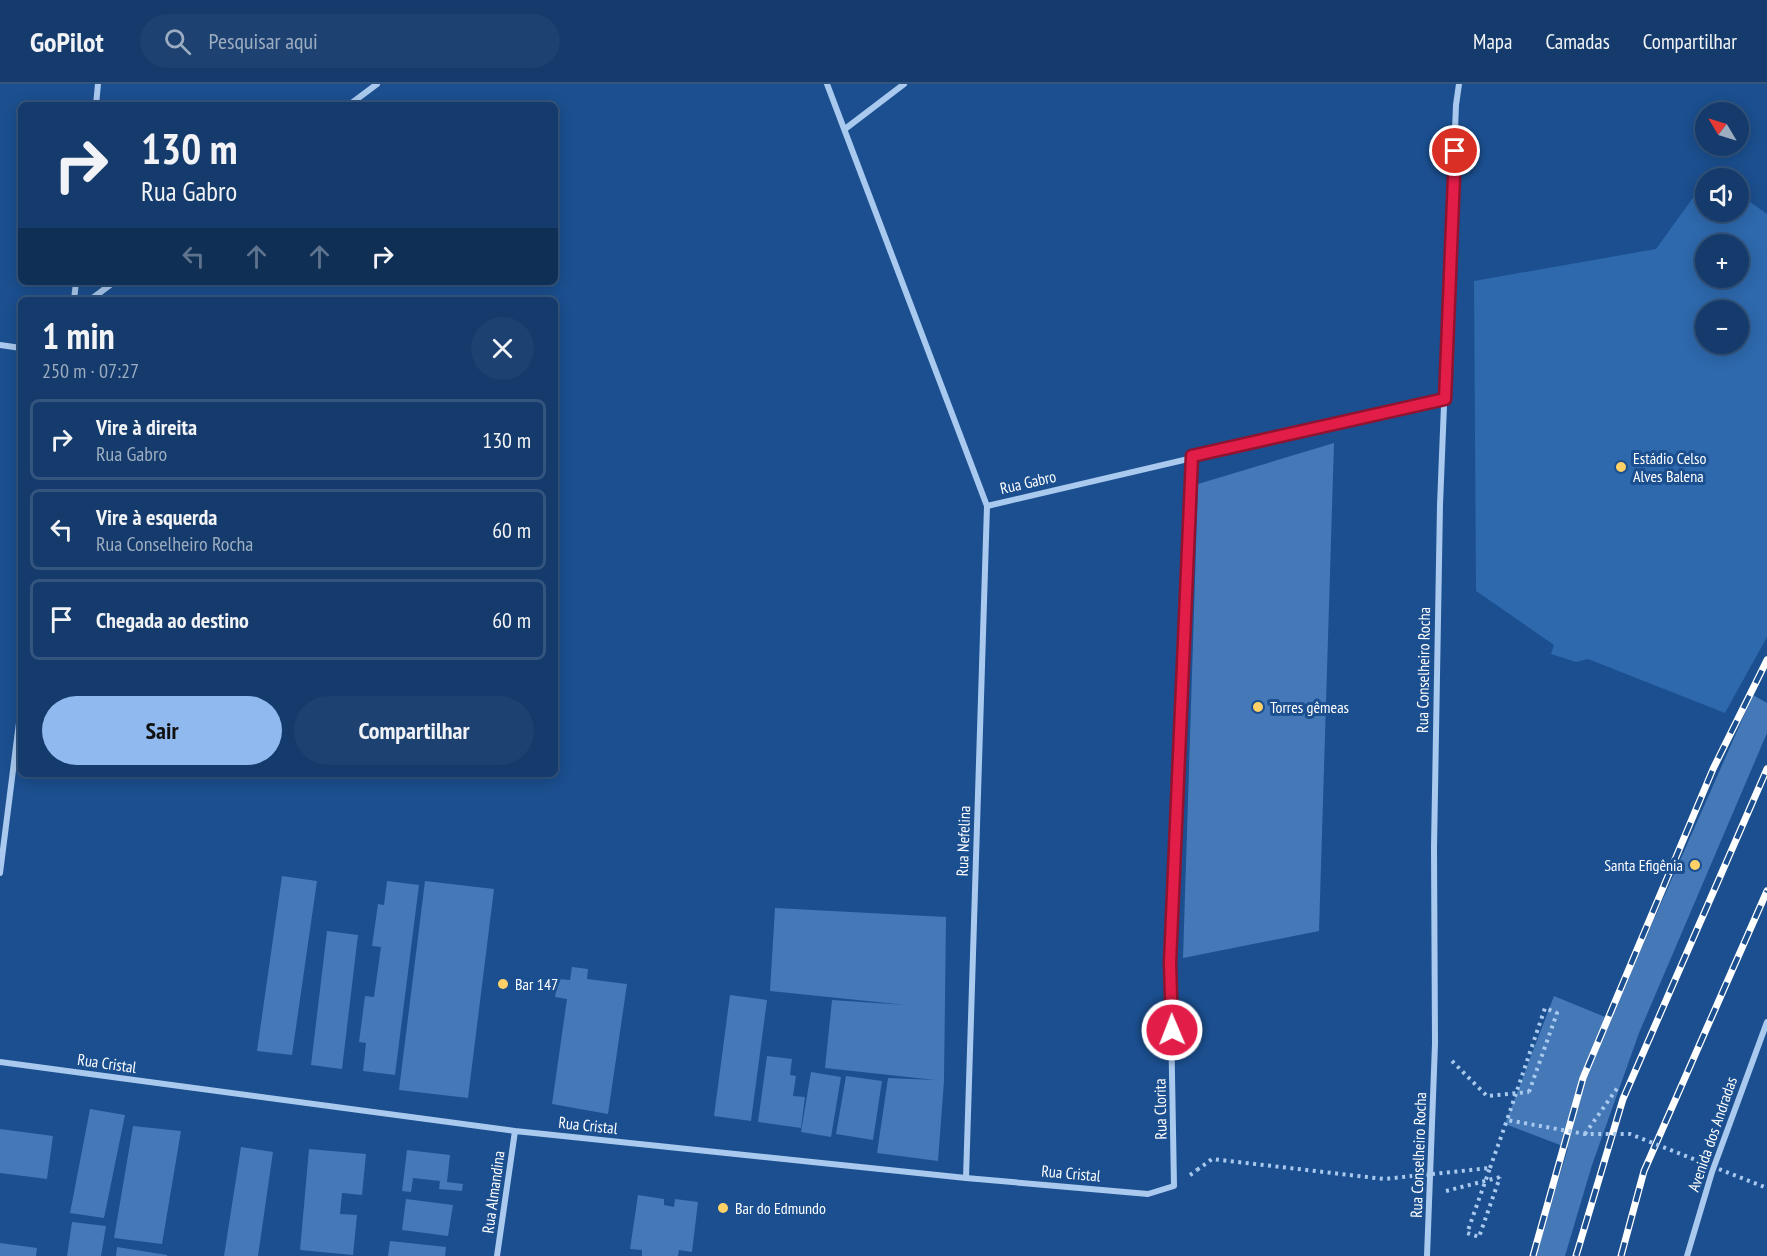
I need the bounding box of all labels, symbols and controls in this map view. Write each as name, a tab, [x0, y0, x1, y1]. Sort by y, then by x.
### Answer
search box	[140, 14, 560, 68]
text: GoPilot	[30, 23, 104, 60]
icon: search	[161, 25, 194, 58]
text: Pesquisar aqui	[209, 27, 318, 55]
text: Mapa	[1473, 28, 1512, 55]
text: Camadas	[1545, 28, 1610, 55]
text: Compartilhar	[1643, 28, 1737, 55]
north arrow	[1695, 102, 1749, 156]
map controls	[1695, 102, 1749, 354]
text: 130 m	[141, 121, 238, 176]
pin	[1429, 125, 1480, 176]
icon: right	[42, 126, 120, 204]
icon: arrive	[1438, 134, 1471, 167]
button: sound	[1695, 168, 1749, 222]
text: Rua Gabro	[141, 174, 237, 208]
button: +	[1695, 234, 1749, 288]
icon: left	[177, 240, 210, 273]
icon: ahead	[240, 240, 273, 273]
icon: ahead	[303, 240, 336, 273]
icon: right	[366, 240, 399, 273]
button: −	[1695, 300, 1749, 354]
text: 1 min	[42, 312, 115, 359]
button: close	[471, 317, 534, 380]
text: 250 m · 07:27	[42, 358, 139, 384]
text: Vire à direita	[96, 413, 197, 441]
icon: right	[45, 423, 78, 456]
text: 130 m	[482, 426, 531, 454]
text: Rua Gabro	[96, 441, 167, 467]
place label: Estádio Celso Alves Balena	[1633, 448, 1706, 486]
marker: Estádio Celso Alves Balena	[1614, 460, 1628, 474]
street label: Rua Gabro	[998, 466, 1058, 498]
text: Vire à esquerda	[96, 503, 217, 531]
icon: left	[45, 513, 78, 546]
text: 60 m	[492, 516, 531, 544]
text: Rua Conselheiro Rocha	[96, 531, 253, 557]
icon: arrive	[45, 603, 78, 636]
text: Chegada ao destino	[96, 606, 249, 634]
text: 60 m	[492, 606, 531, 634]
street label: Rua Conselheiro Rocha	[1412, 607, 1434, 733]
button: Sair	[42, 696, 282, 765]
button: Compartilhar	[294, 696, 534, 765]
place label: Torres gêmeas	[1270, 697, 1349, 717]
marker: Torres gêmeas	[1251, 700, 1265, 714]
street label: Rua Nefelina	[952, 805, 974, 877]
place label: Santa Efigênia	[1604, 855, 1683, 875]
marker: Santa Efigênia	[1688, 858, 1702, 872]
place label: Bar 147	[515, 974, 558, 994]
marker: Bar 147	[496, 977, 510, 991]
position arrow	[1140, 998, 1204, 1062]
street label: Rua Cristal	[76, 1049, 138, 1077]
street label: Avenida dos Andradas	[1683, 1074, 1741, 1194]
street label: Rua Clorita	[1149, 1078, 1171, 1140]
street label: Rua Conselheiro Rocha	[1406, 1092, 1430, 1218]
street label: Rua Cristal	[557, 1112, 619, 1138]
street label: Rua Almandina	[477, 1150, 509, 1234]
street label: Rua Cristal	[1041, 1160, 1102, 1186]
place label: Bar do Edmundo	[735, 1198, 826, 1218]
marker: Bar do Edmundo	[716, 1201, 730, 1215]

